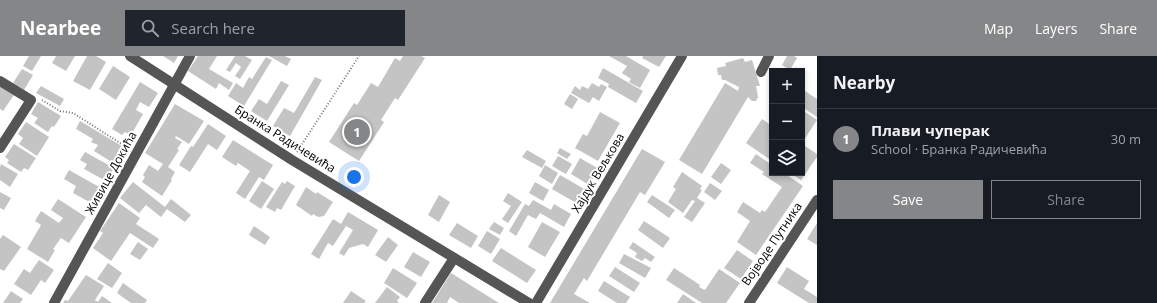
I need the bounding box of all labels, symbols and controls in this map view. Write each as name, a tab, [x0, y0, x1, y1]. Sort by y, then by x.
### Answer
search box	[125, 10, 405, 46]
text: Nearbee	[20, 15, 101, 41]
icon: search	[139, 17, 161, 39]
text: Search here	[171, 18, 255, 38]
text: Map	[984, 19, 1013, 38]
text: Layers	[1035, 19, 1077, 38]
text: Share	[1099, 19, 1137, 38]
map controls	[769, 68, 805, 176]
button: +	[769, 68, 805, 104]
text: Nearby	[833, 71, 895, 94]
street label: Бранка Радичевића	[232, 101, 339, 176]
button: −	[769, 104, 805, 140]
pin: 1	[344, 117, 370, 147]
text: Плави чуперак	[871, 120, 990, 140]
street label: Живице Докића	[81, 128, 141, 218]
street label: Хајдук Вељкова	[567, 130, 628, 216]
text: 1	[842, 130, 850, 148]
text: 30 m	[1111, 130, 1141, 148]
button: layers	[769, 140, 805, 176]
text: School · Бранка Радичевића	[871, 140, 1047, 158]
your location	[344, 167, 364, 187]
button: Save	[833, 180, 983, 219]
button: Share	[991, 180, 1141, 219]
street label: Војводе Путника	[737, 199, 806, 289]

